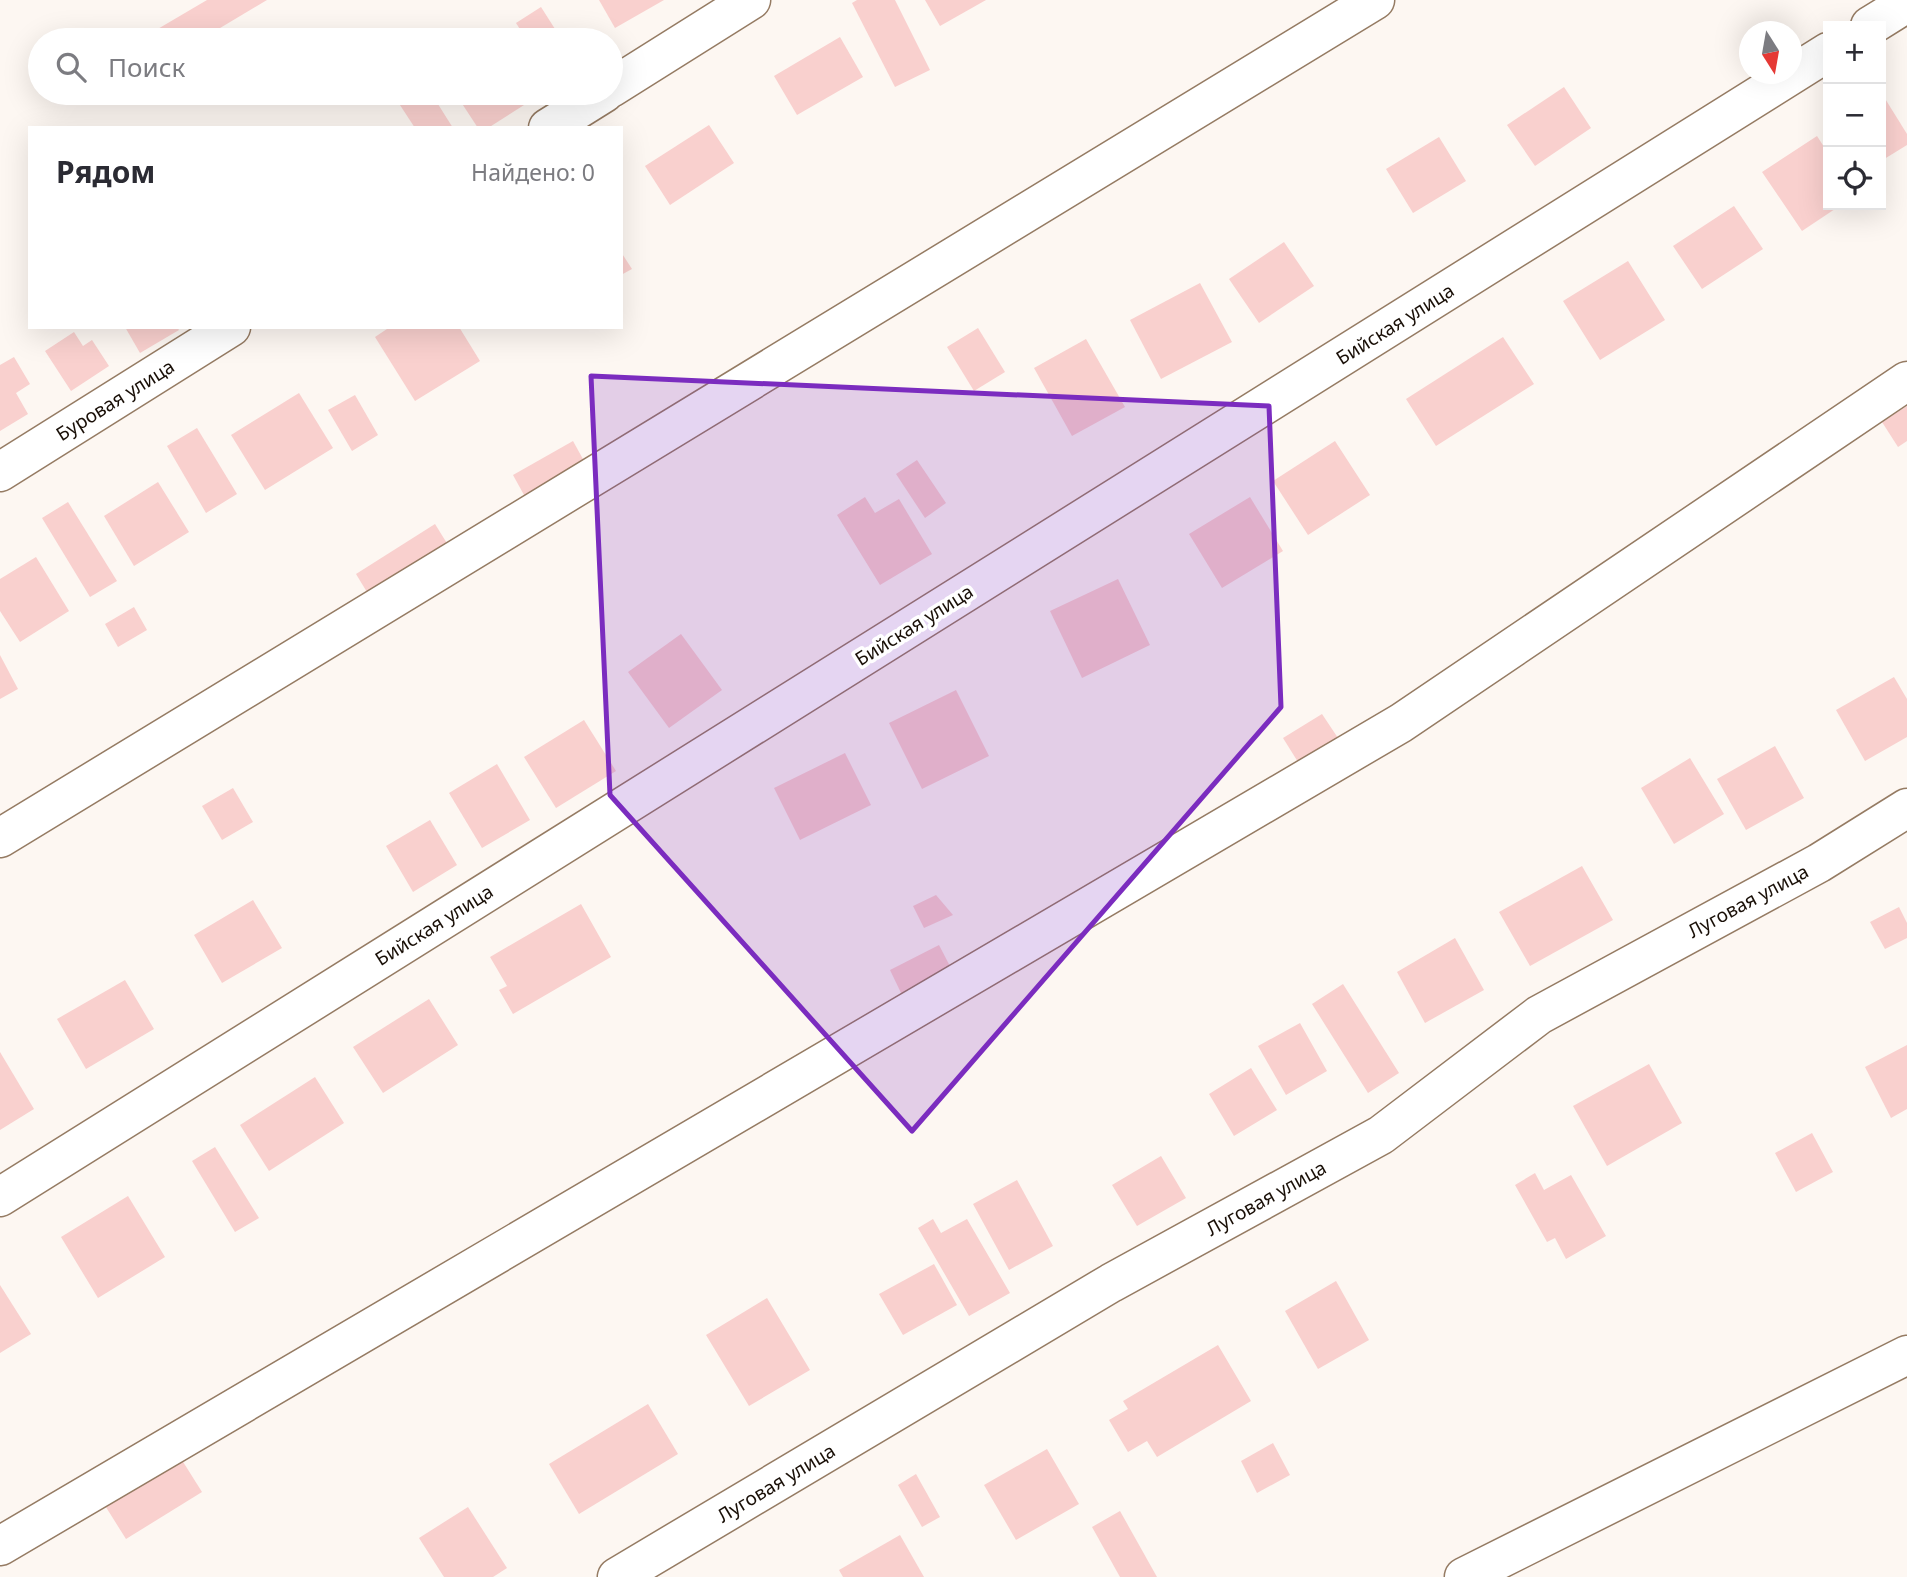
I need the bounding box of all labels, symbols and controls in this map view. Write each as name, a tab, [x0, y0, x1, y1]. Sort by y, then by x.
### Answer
north arrow	[1739, 21, 1802, 84]
map controls	[1823, 21, 1886, 210]
button: +	[1823, 21, 1886, 84]
search box	[28, 28, 623, 105]
icon: search	[52, 48, 90, 86]
text: Поиск	[108, 49, 185, 85]
button: −	[1823, 84, 1886, 147]
button: locate	[1823, 147, 1886, 210]
text: Рядом	[56, 151, 155, 192]
text: Найдено: 0	[471, 156, 595, 188]
street label: Бийская улица	[1331, 277, 1459, 371]
street label: Буровая улица	[51, 353, 179, 447]
street label: Бийская улица	[850, 578, 978, 672]
street label: Луговая улица	[1683, 858, 1813, 944]
street label: Бийская улица	[370, 878, 498, 972]
street label: Луговая улица	[1201, 1154, 1331, 1242]
street label: Луговая улица	[712, 1438, 840, 1528]

